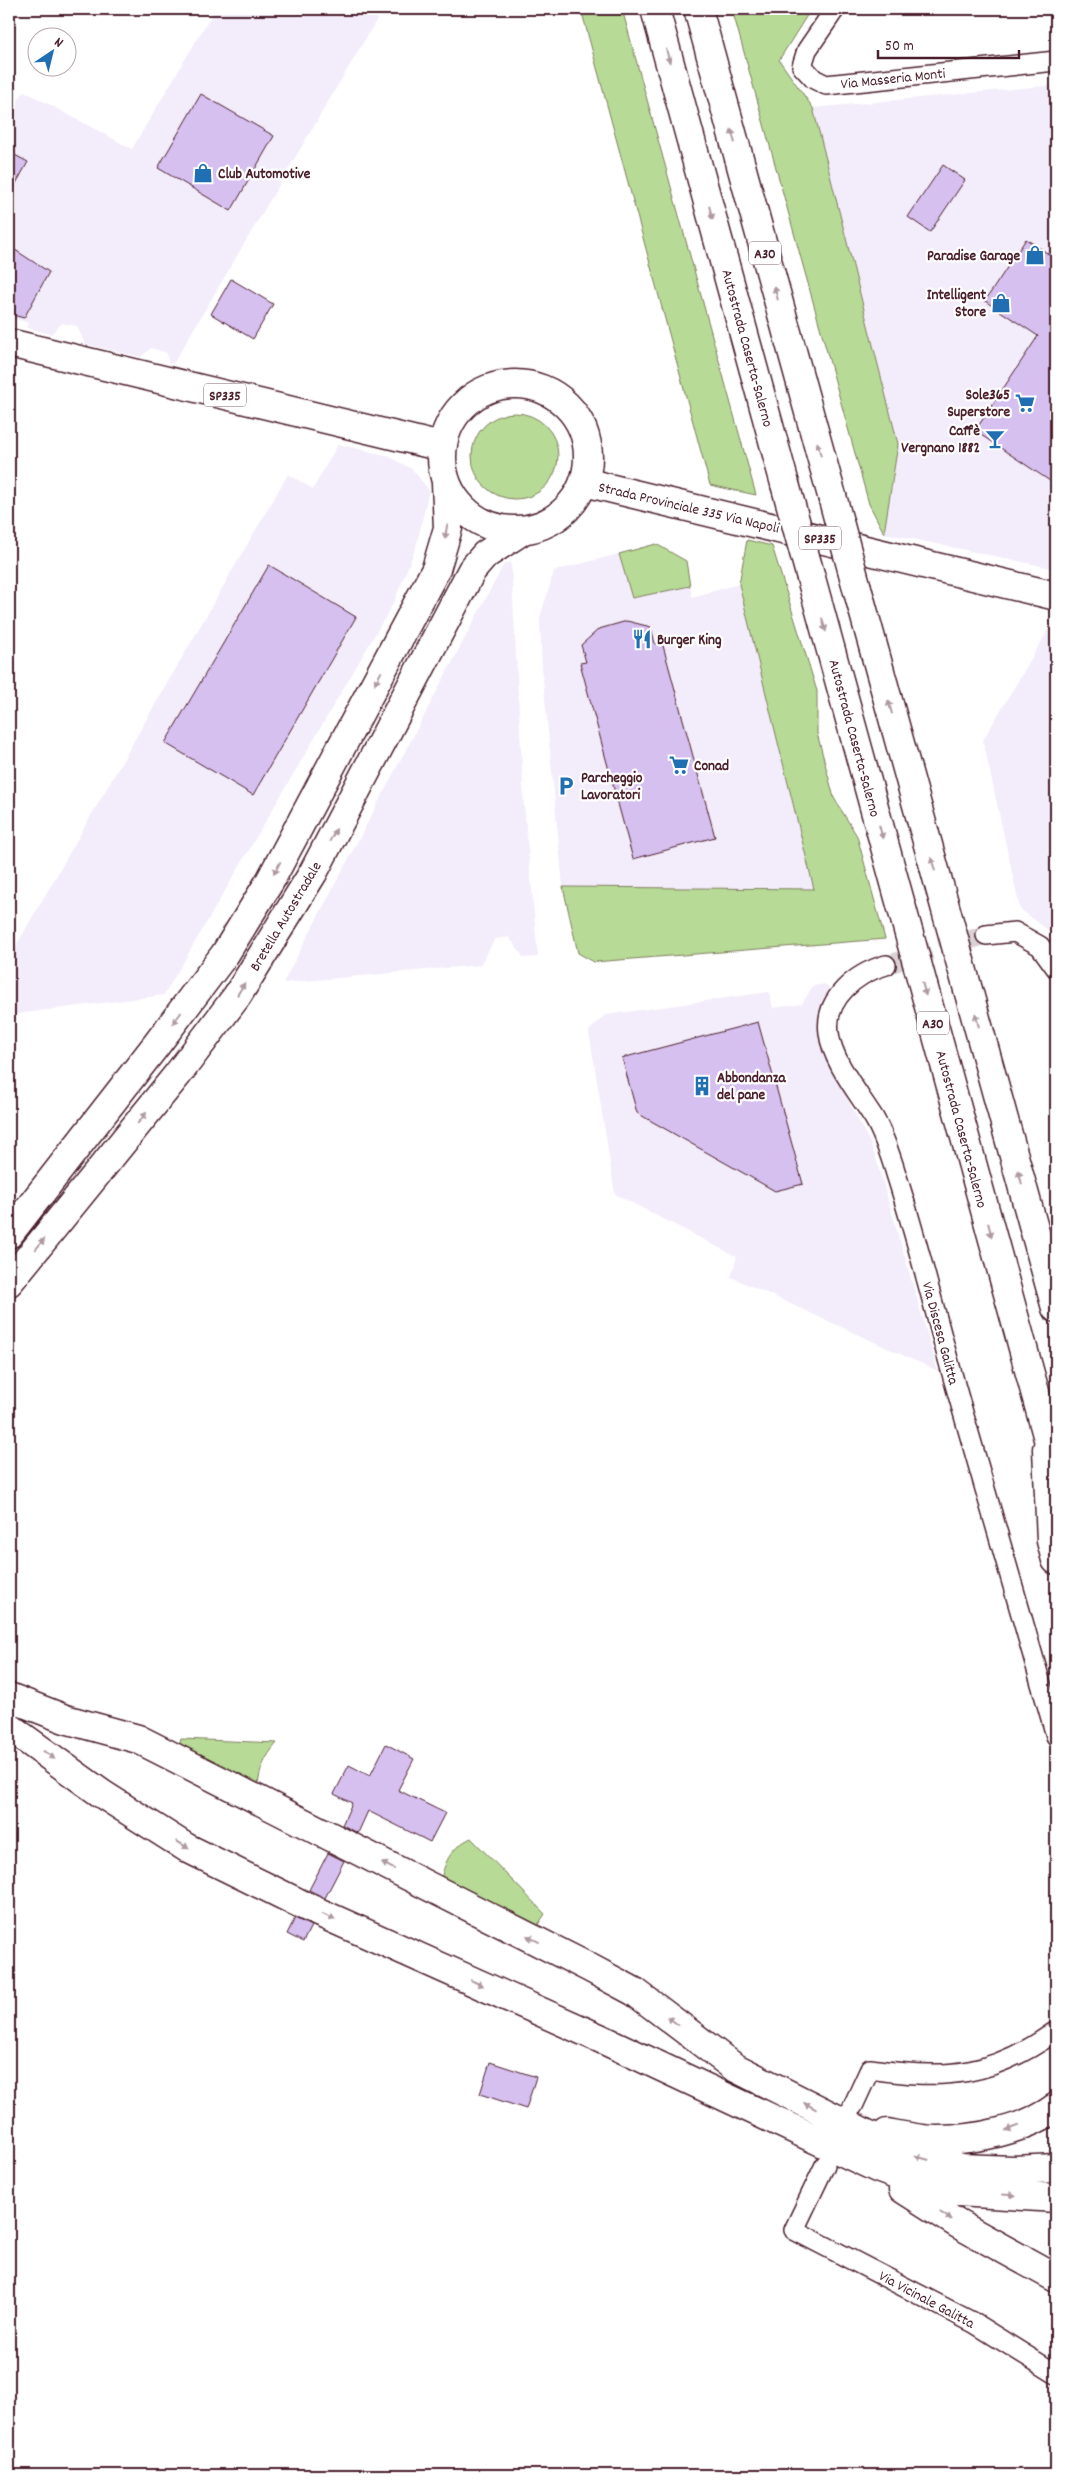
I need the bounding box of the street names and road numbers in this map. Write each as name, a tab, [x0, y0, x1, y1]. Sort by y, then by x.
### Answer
street label: Via Masseria Monti	[840, 64, 947, 96]
road number: A30	[749, 242, 781, 264]
street label: Autostrada Caserta-Salerno	[714, 267, 778, 430]
road number: SP335	[204, 384, 246, 406]
street label: Strada Provinciale 335 Via Napoli	[596, 477, 781, 541]
road number: SP335	[799, 526, 841, 550]
street label: Autostrada Caserta-Salerno	[821, 657, 885, 820]
street label: Bretella Autostradale	[245, 858, 328, 976]
road number: A30	[917, 1011, 949, 1034]
street label: Autostrada Caserta-Salerno	[928, 1048, 992, 1211]
street label: Via Discesa Galitta	[915, 1280, 964, 1388]
street label: Via Vicinale Galitta	[874, 2266, 979, 2336]

